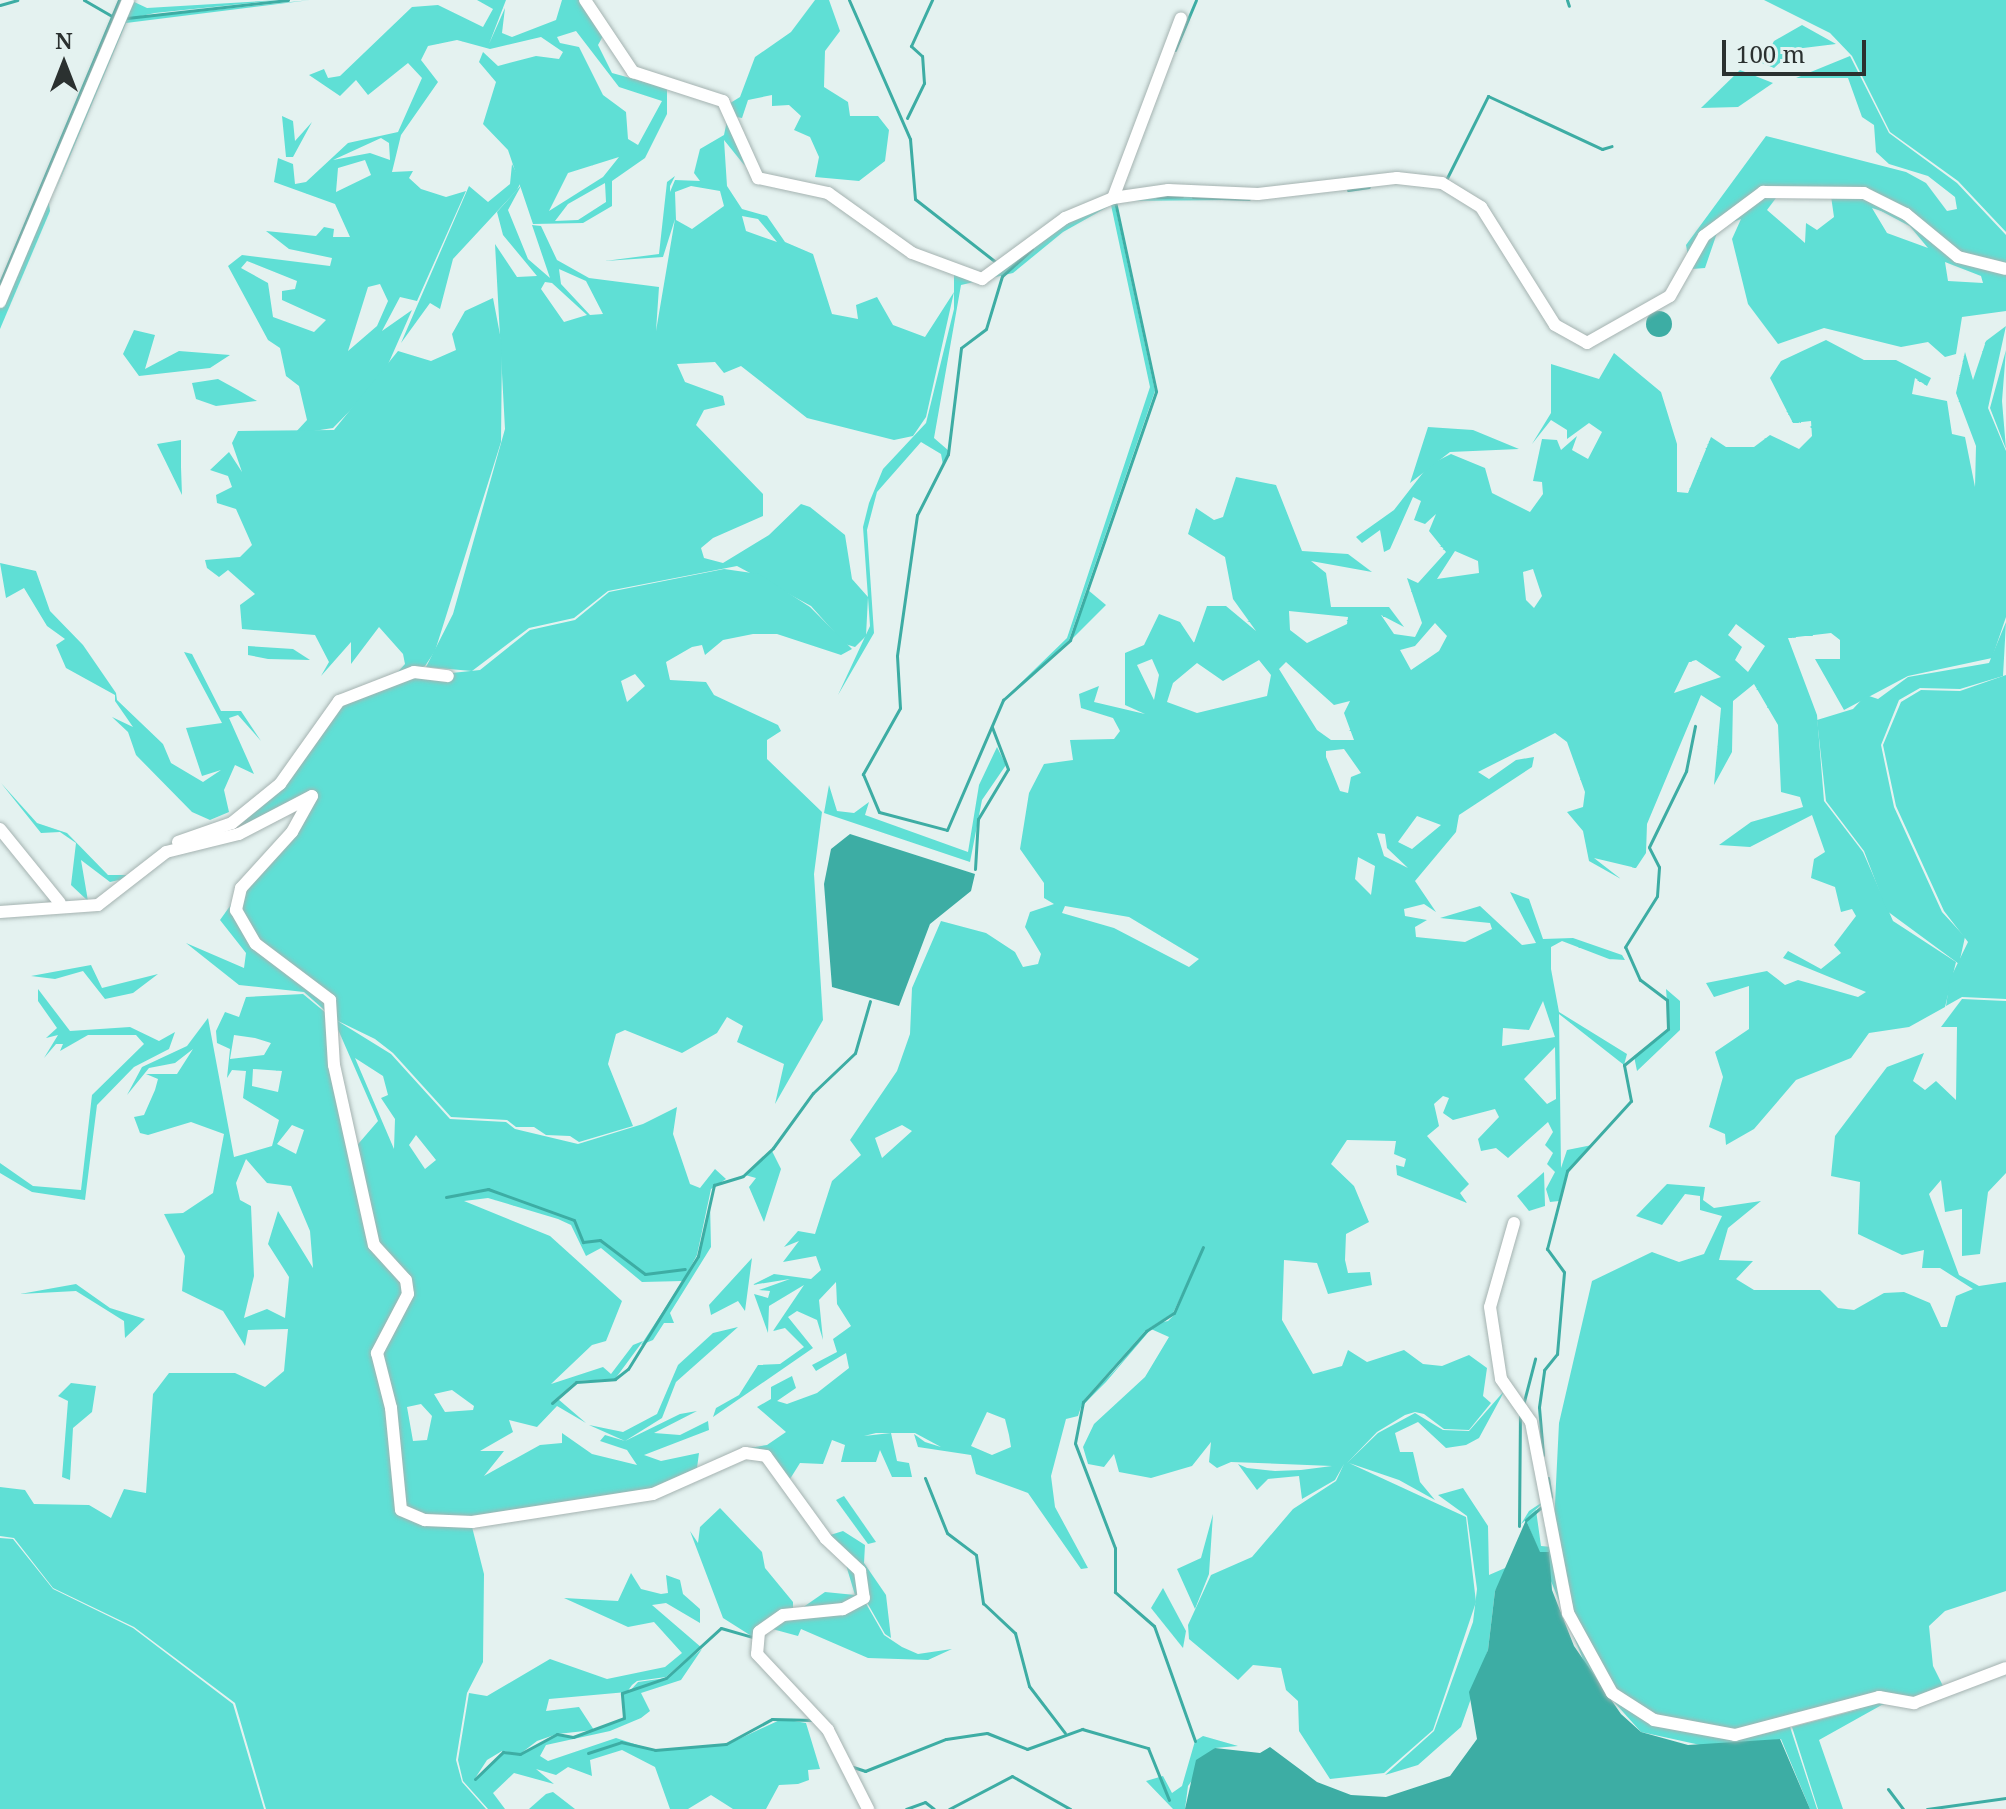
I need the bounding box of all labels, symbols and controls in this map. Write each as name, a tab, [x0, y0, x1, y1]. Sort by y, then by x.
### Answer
north arrow	[24, 24, 104, 104]
scale bar	[1726, 24, 1870, 74]
text: N	[55, 25, 73, 55]
text: 100 m	[1736, 37, 1805, 70]

